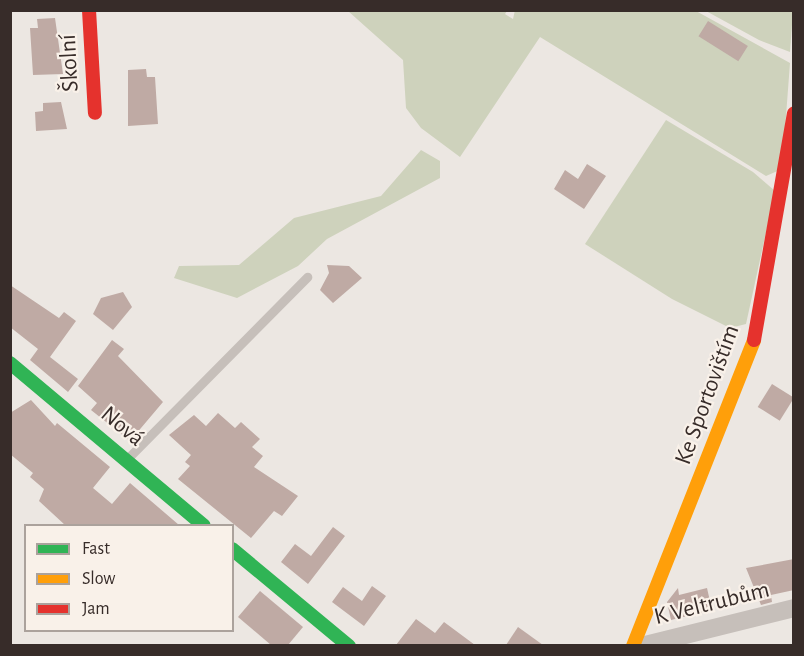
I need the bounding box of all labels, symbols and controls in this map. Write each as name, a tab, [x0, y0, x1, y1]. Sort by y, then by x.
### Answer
street label: Školní	[54, 34, 86, 92]
street label: Ke Sportovištím	[669, 321, 747, 469]
street label: Nová	[94, 400, 150, 454]
legend	[24, 524, 234, 632]
text: Fast	[82, 540, 110, 558]
text: Slow	[82, 570, 115, 588]
street label: K Veltrubům	[651, 576, 773, 632]
text: Jam	[82, 600, 110, 618]

